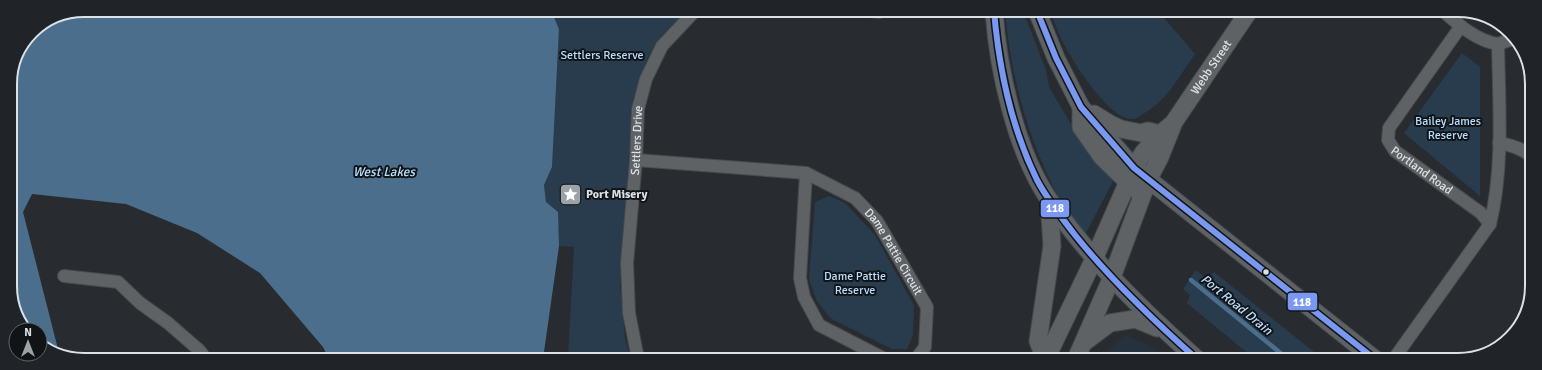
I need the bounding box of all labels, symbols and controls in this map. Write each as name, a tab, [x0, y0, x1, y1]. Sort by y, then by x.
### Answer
street label: Webb Street	[1188, 37, 1235, 97]
park label: Settlers Reserve	[560, 48, 644, 63]
street label: Settlers Drive	[628, 104, 647, 176]
park label: Bailey James Reserve	[1415, 114, 1481, 143]
street label: Portland Road	[1388, 143, 1455, 198]
water label: West Lakes	[353, 164, 416, 180]
place icon: Port Misery	[557, 181, 583, 207]
place label: Port Misery	[586, 187, 647, 202]
line badge: 118	[1040, 199, 1070, 218]
text: 118	[1046, 202, 1064, 215]
street label: Dame Pattie Circuit	[861, 205, 925, 298]
unlabelled marker	[1261, 267, 1271, 277]
park label: Dame Pattie Reserve	[824, 269, 886, 298]
water label: Port Road Drain	[1197, 271, 1276, 339]
line badge: 118	[1287, 292, 1318, 311]
text: 118	[1293, 296, 1311, 309]
north arrow	[8, 322, 48, 362]
text: N	[24, 326, 32, 339]

